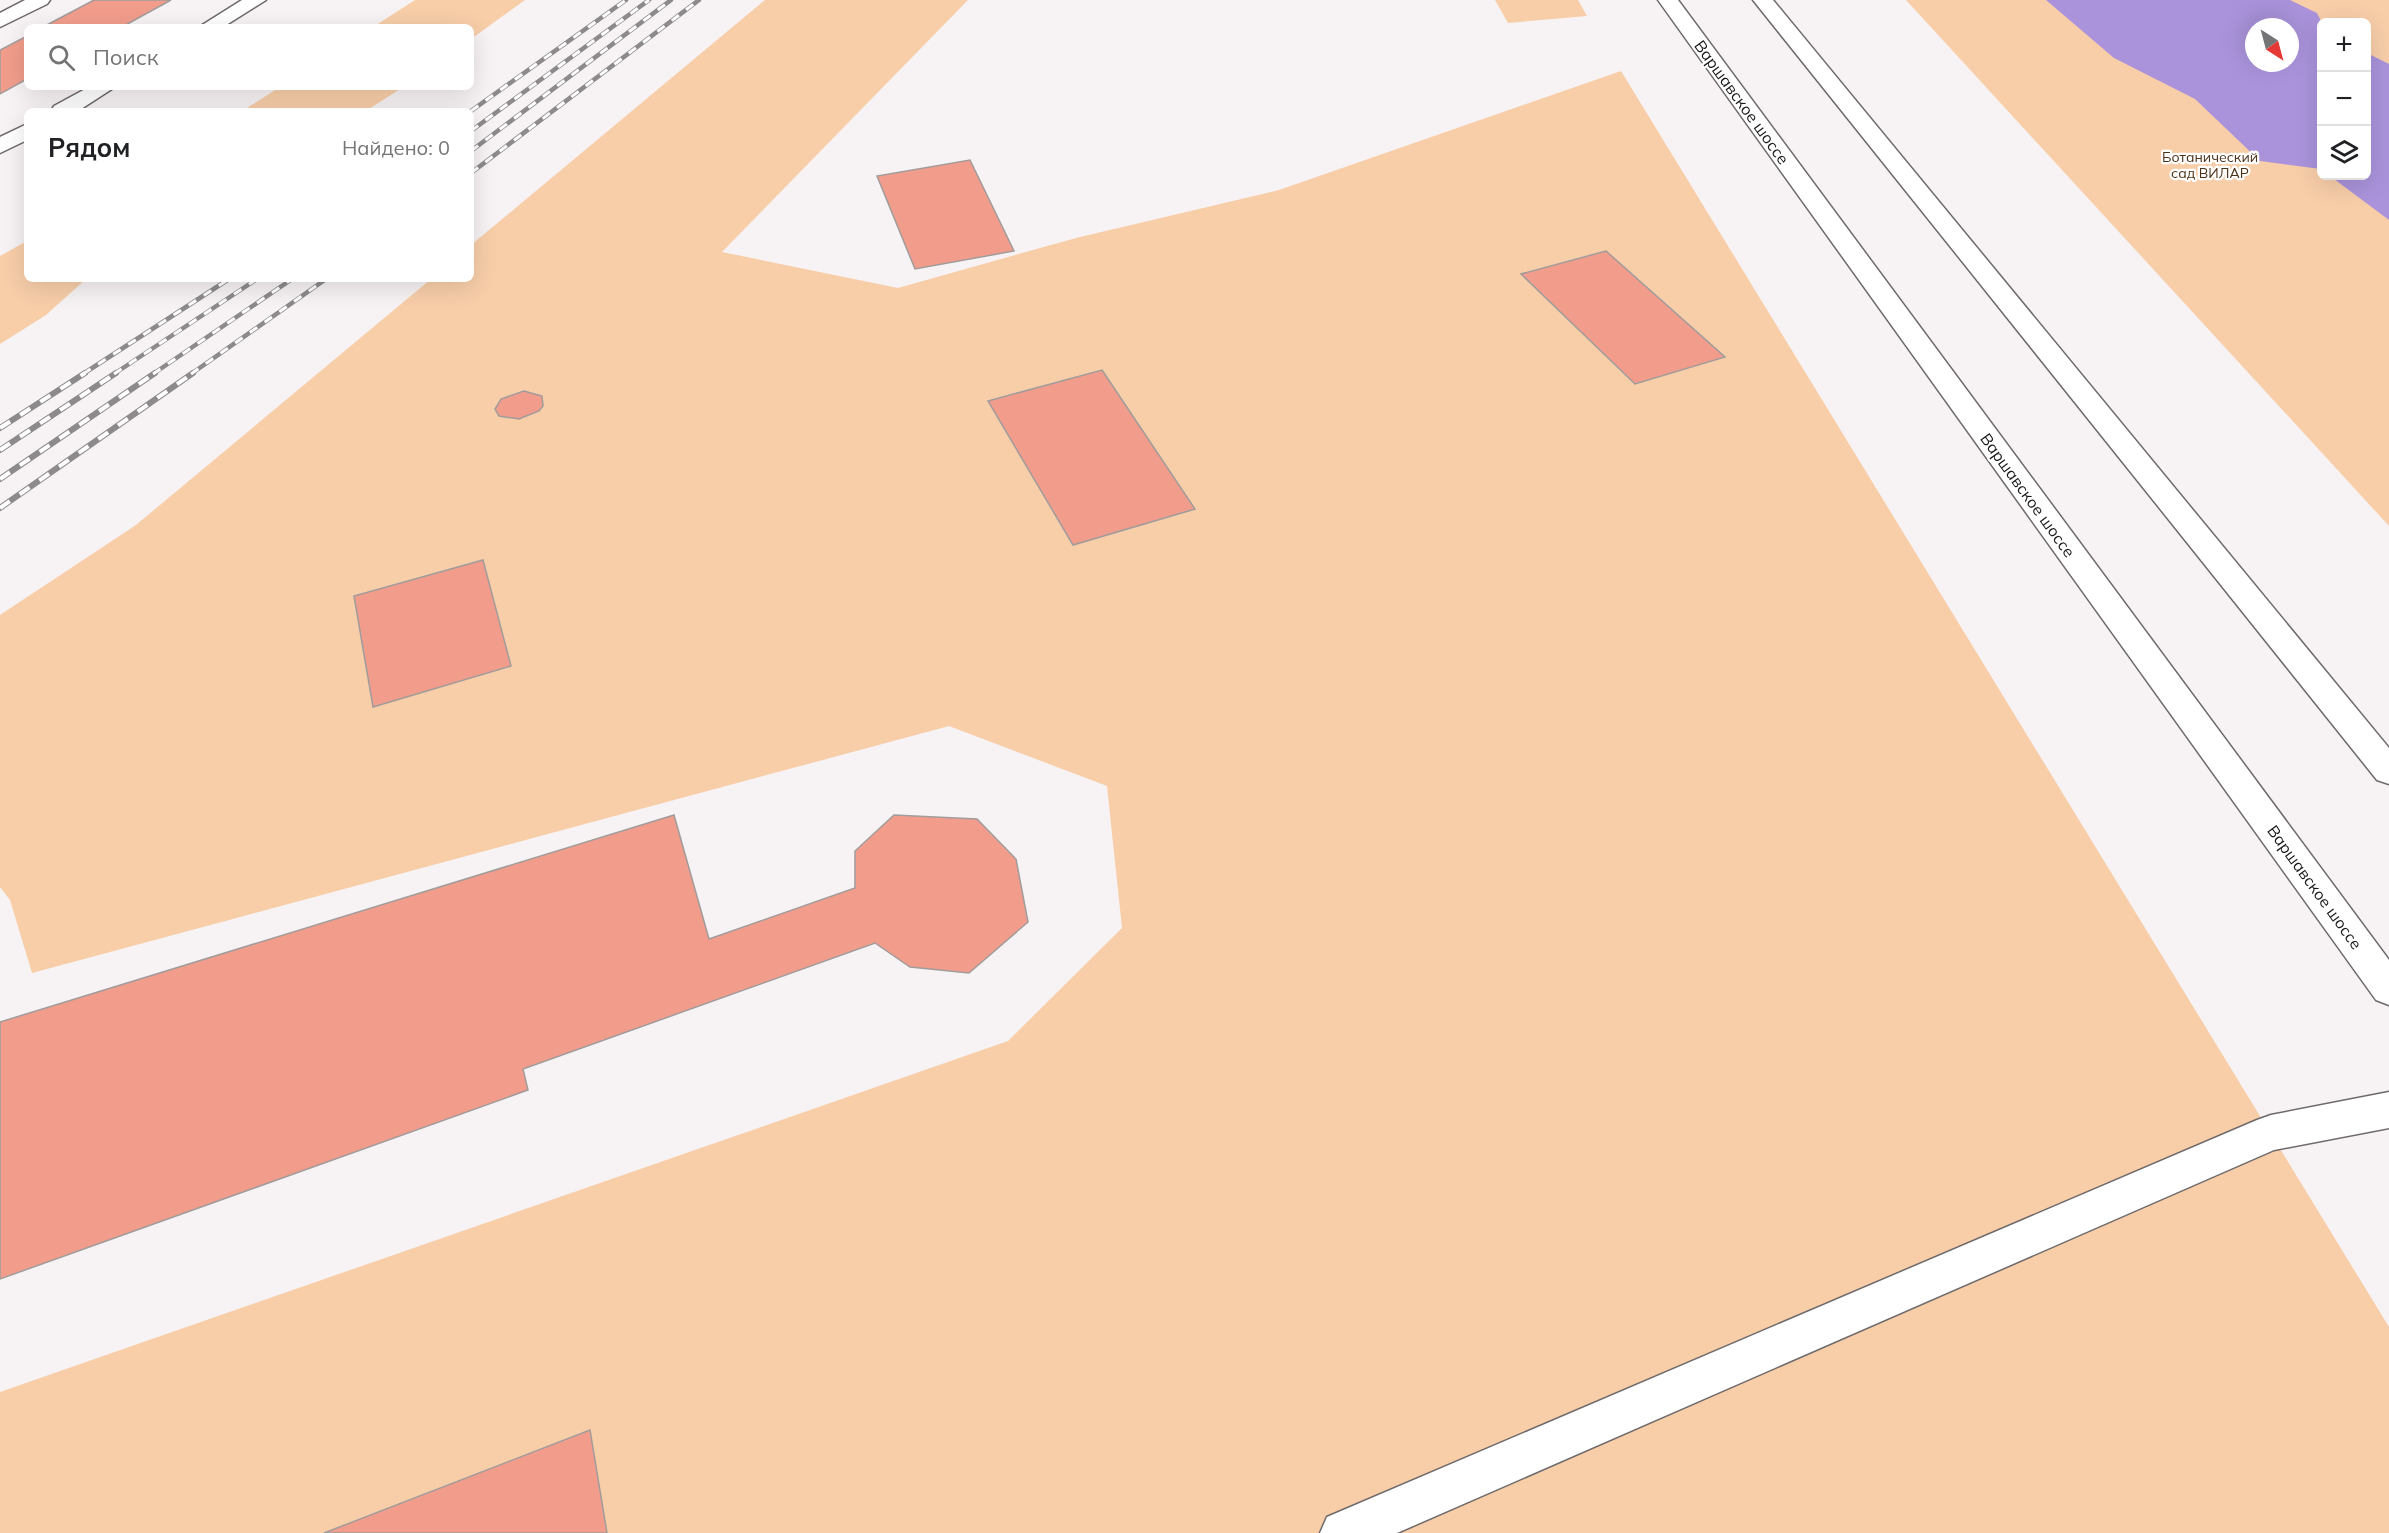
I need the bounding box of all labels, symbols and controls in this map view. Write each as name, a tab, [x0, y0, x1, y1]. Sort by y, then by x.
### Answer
north arrow	[2245, 18, 2299, 72]
map controls	[2317, 18, 2371, 180]
button: +	[2317, 18, 2371, 72]
search box	[24, 24, 474, 90]
street label: Варшавское шоссе	[1690, 36, 1794, 168]
icon: search	[45, 41, 78, 74]
text: Поиск	[93, 43, 159, 71]
button: −	[2317, 72, 2371, 126]
button: layers	[2317, 126, 2371, 180]
text: Рядом	[48, 131, 131, 164]
text: Найдено: 0	[342, 135, 450, 160]
park label: Ботанический сад ВИЛАР	[2162, 148, 2258, 182]
street label: Варшавское шоссе	[1976, 429, 2080, 561]
street label: Варшавское шоссе	[2263, 821, 2367, 953]

